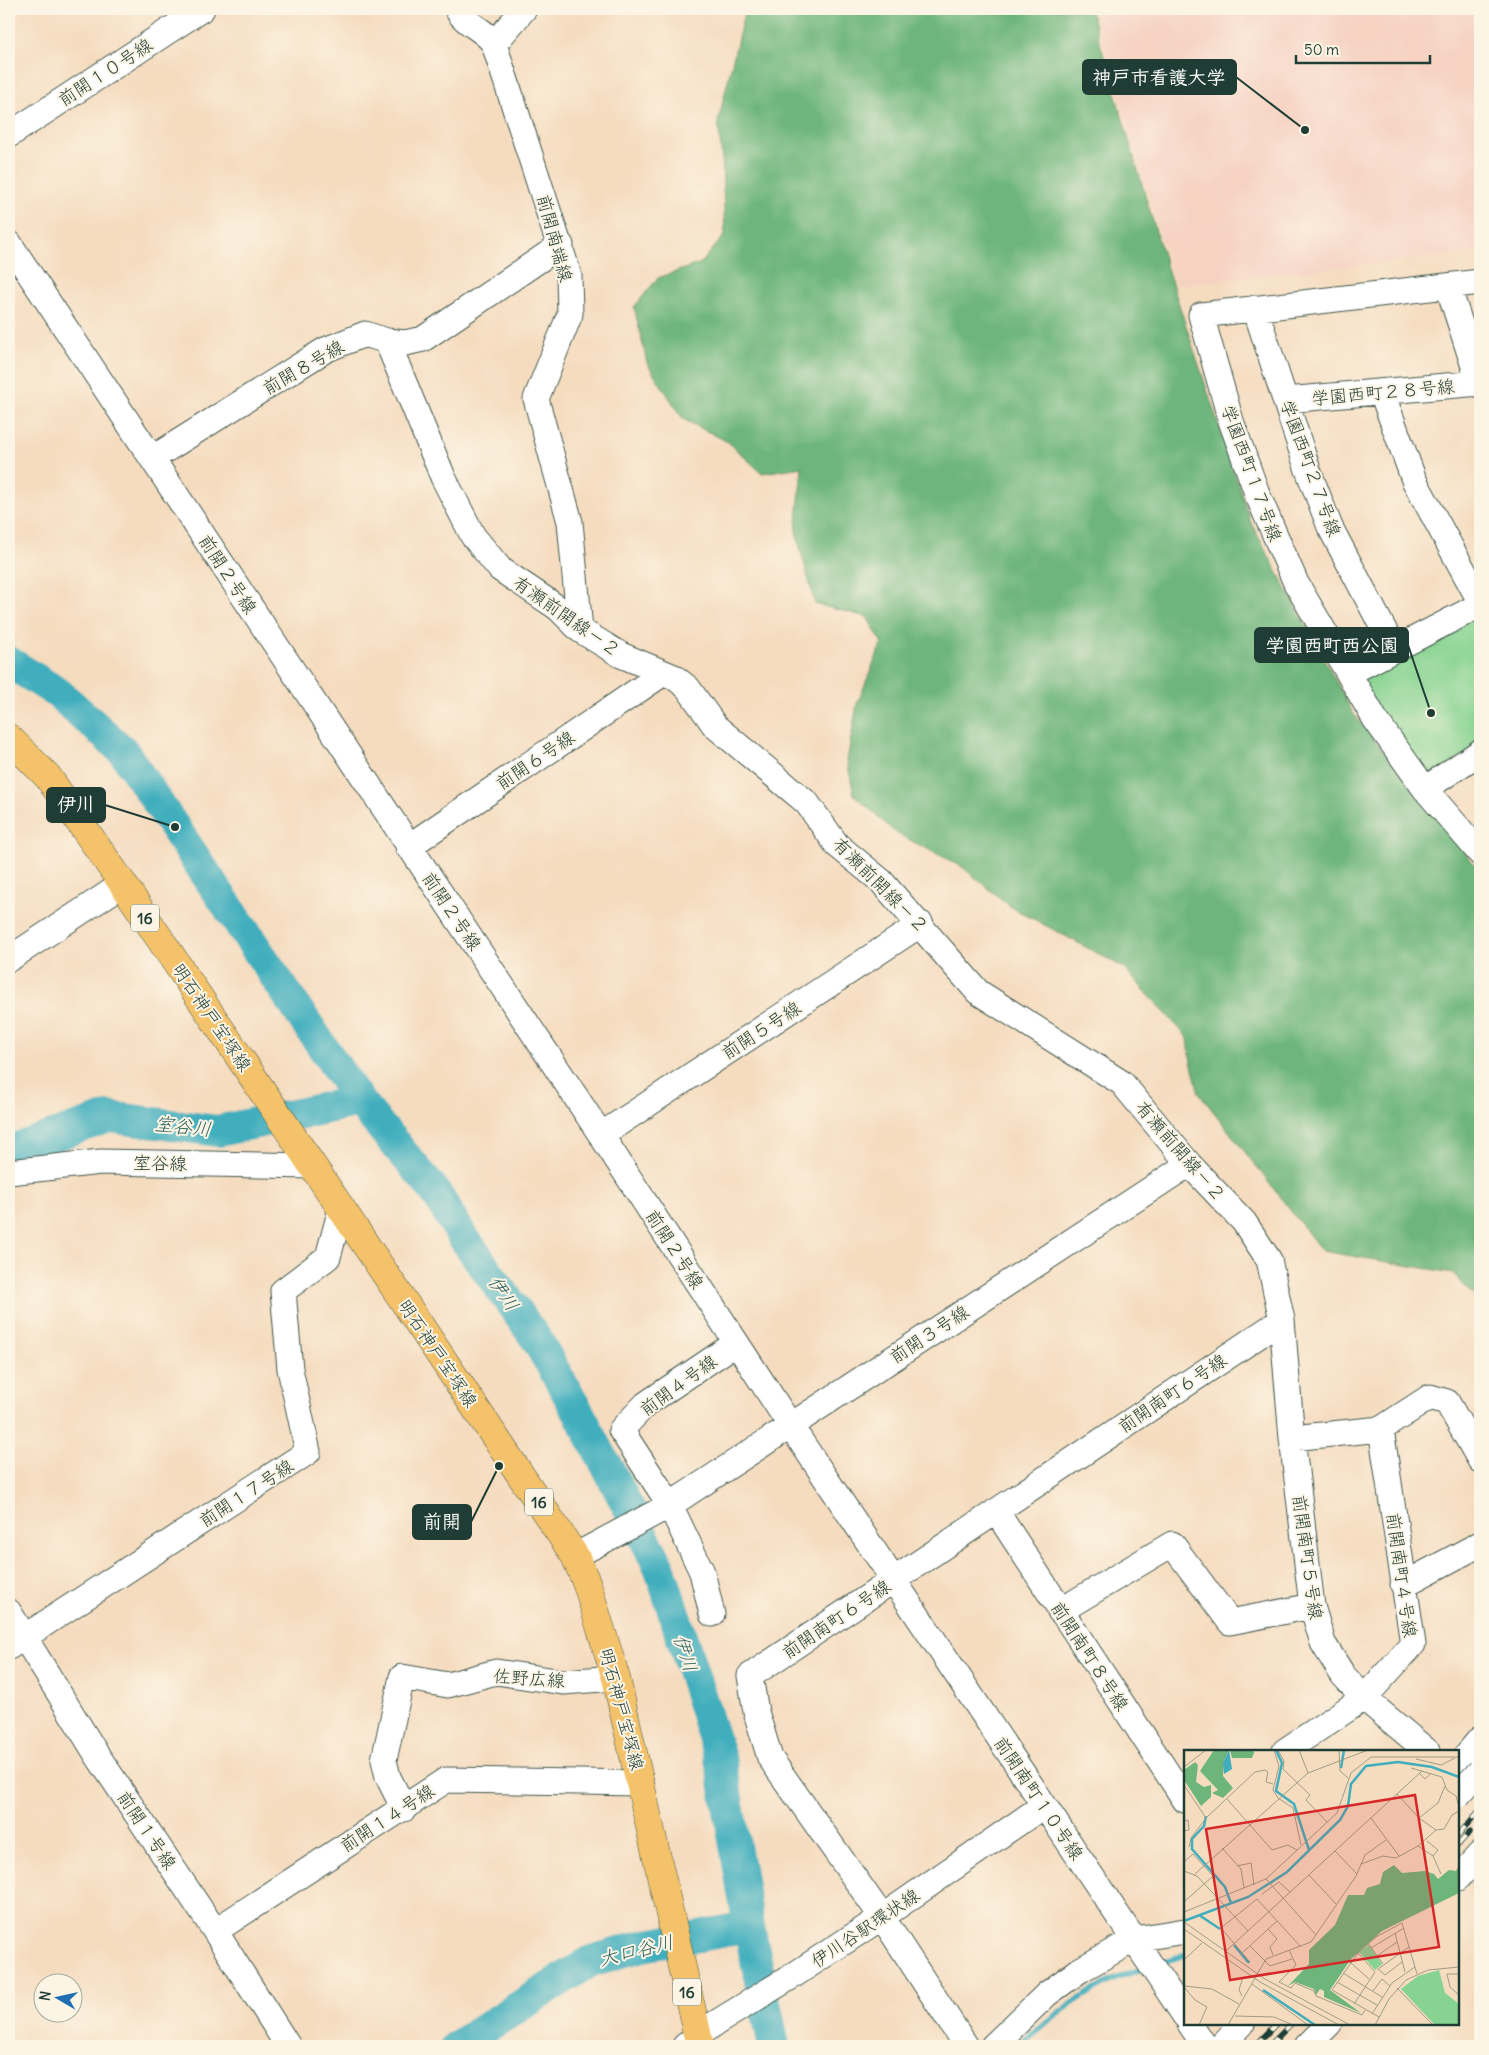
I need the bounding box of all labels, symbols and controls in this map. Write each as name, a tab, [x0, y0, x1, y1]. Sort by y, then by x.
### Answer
scale bar	[1296, 32, 1430, 64]
street label: 前開１０号線	[53, 33, 157, 111]
text: 50 m	[1304, 40, 1339, 59]
callout: 神戸市看護大学	[1083, 60, 1236, 94]
text: 神戸市看護大学	[1092, 65, 1226, 89]
street label: 前開南端線	[532, 192, 578, 284]
street label: 前開８号線	[258, 335, 348, 399]
street label: 学園西町２８号線	[1310, 374, 1456, 410]
street label: 学園西町２７号線	[1276, 396, 1346, 540]
street label: 学園西町１７号線	[1217, 401, 1287, 545]
street label: 前開２号線	[194, 530, 262, 618]
street label: 有瀬前開線－２	[509, 570, 625, 662]
callout: 学園西町西公園	[1255, 628, 1408, 662]
text: 学園西町西公園	[1265, 633, 1399, 657]
street label: 前開６号線	[491, 725, 579, 795]
callout: 伊川	[47, 788, 105, 822]
text: 伊川	[57, 792, 95, 816]
street label: 有瀬前開線－２	[828, 832, 934, 938]
street label: 前開２号線	[417, 867, 487, 955]
road number: 16	[131, 904, 159, 931]
street label: 明石神戸宝塚線	[167, 958, 257, 1076]
street label: 前開５号線	[717, 996, 805, 1064]
street label: 有瀬前開線－２	[1131, 1096, 1231, 1206]
water label: 室谷川	[153, 1111, 213, 1141]
street label: 室谷線	[133, 1151, 187, 1175]
street label: 前開２号線	[641, 1205, 709, 1293]
water label: 伊川	[483, 1271, 525, 1315]
street label: 明石神戸宝塚線	[393, 1294, 483, 1412]
street label: 前開３号線	[885, 1300, 973, 1368]
street label: 前開南町６号線	[1113, 1348, 1231, 1438]
street label: 前開４号線	[635, 1349, 721, 1421]
street label: 前開１７号線	[194, 1454, 298, 1532]
road number: 16	[525, 1488, 553, 1515]
street label: 前開南町５号線	[1288, 1493, 1328, 1621]
callout: 前開	[413, 1505, 471, 1539]
text: 前開	[423, 1509, 461, 1533]
street label: 前開南町４号線	[1382, 1511, 1422, 1639]
street label: 前開南町６号線	[777, 1574, 895, 1664]
street label: 前開南町８号線	[1046, 1597, 1134, 1715]
water label: 伊川	[669, 1631, 703, 1675]
street label: 明石神戸宝塚線	[595, 1645, 649, 1773]
street label: 佐野広線	[492, 1664, 566, 1692]
street label: 前開南町１０号線	[989, 1732, 1089, 1864]
inset map	[1184, 1750, 1459, 2025]
street label: 前開１４号線	[335, 1779, 439, 1857]
street label: 前開１号線	[112, 1786, 182, 1874]
street label: 伊川谷駅環状線	[806, 1883, 924, 1973]
water label: 大口谷川	[596, 1929, 676, 1971]
north arrow	[32, 1972, 82, 2022]
road number: 16	[673, 1978, 701, 2005]
text: N	[36, 1990, 55, 2002]

